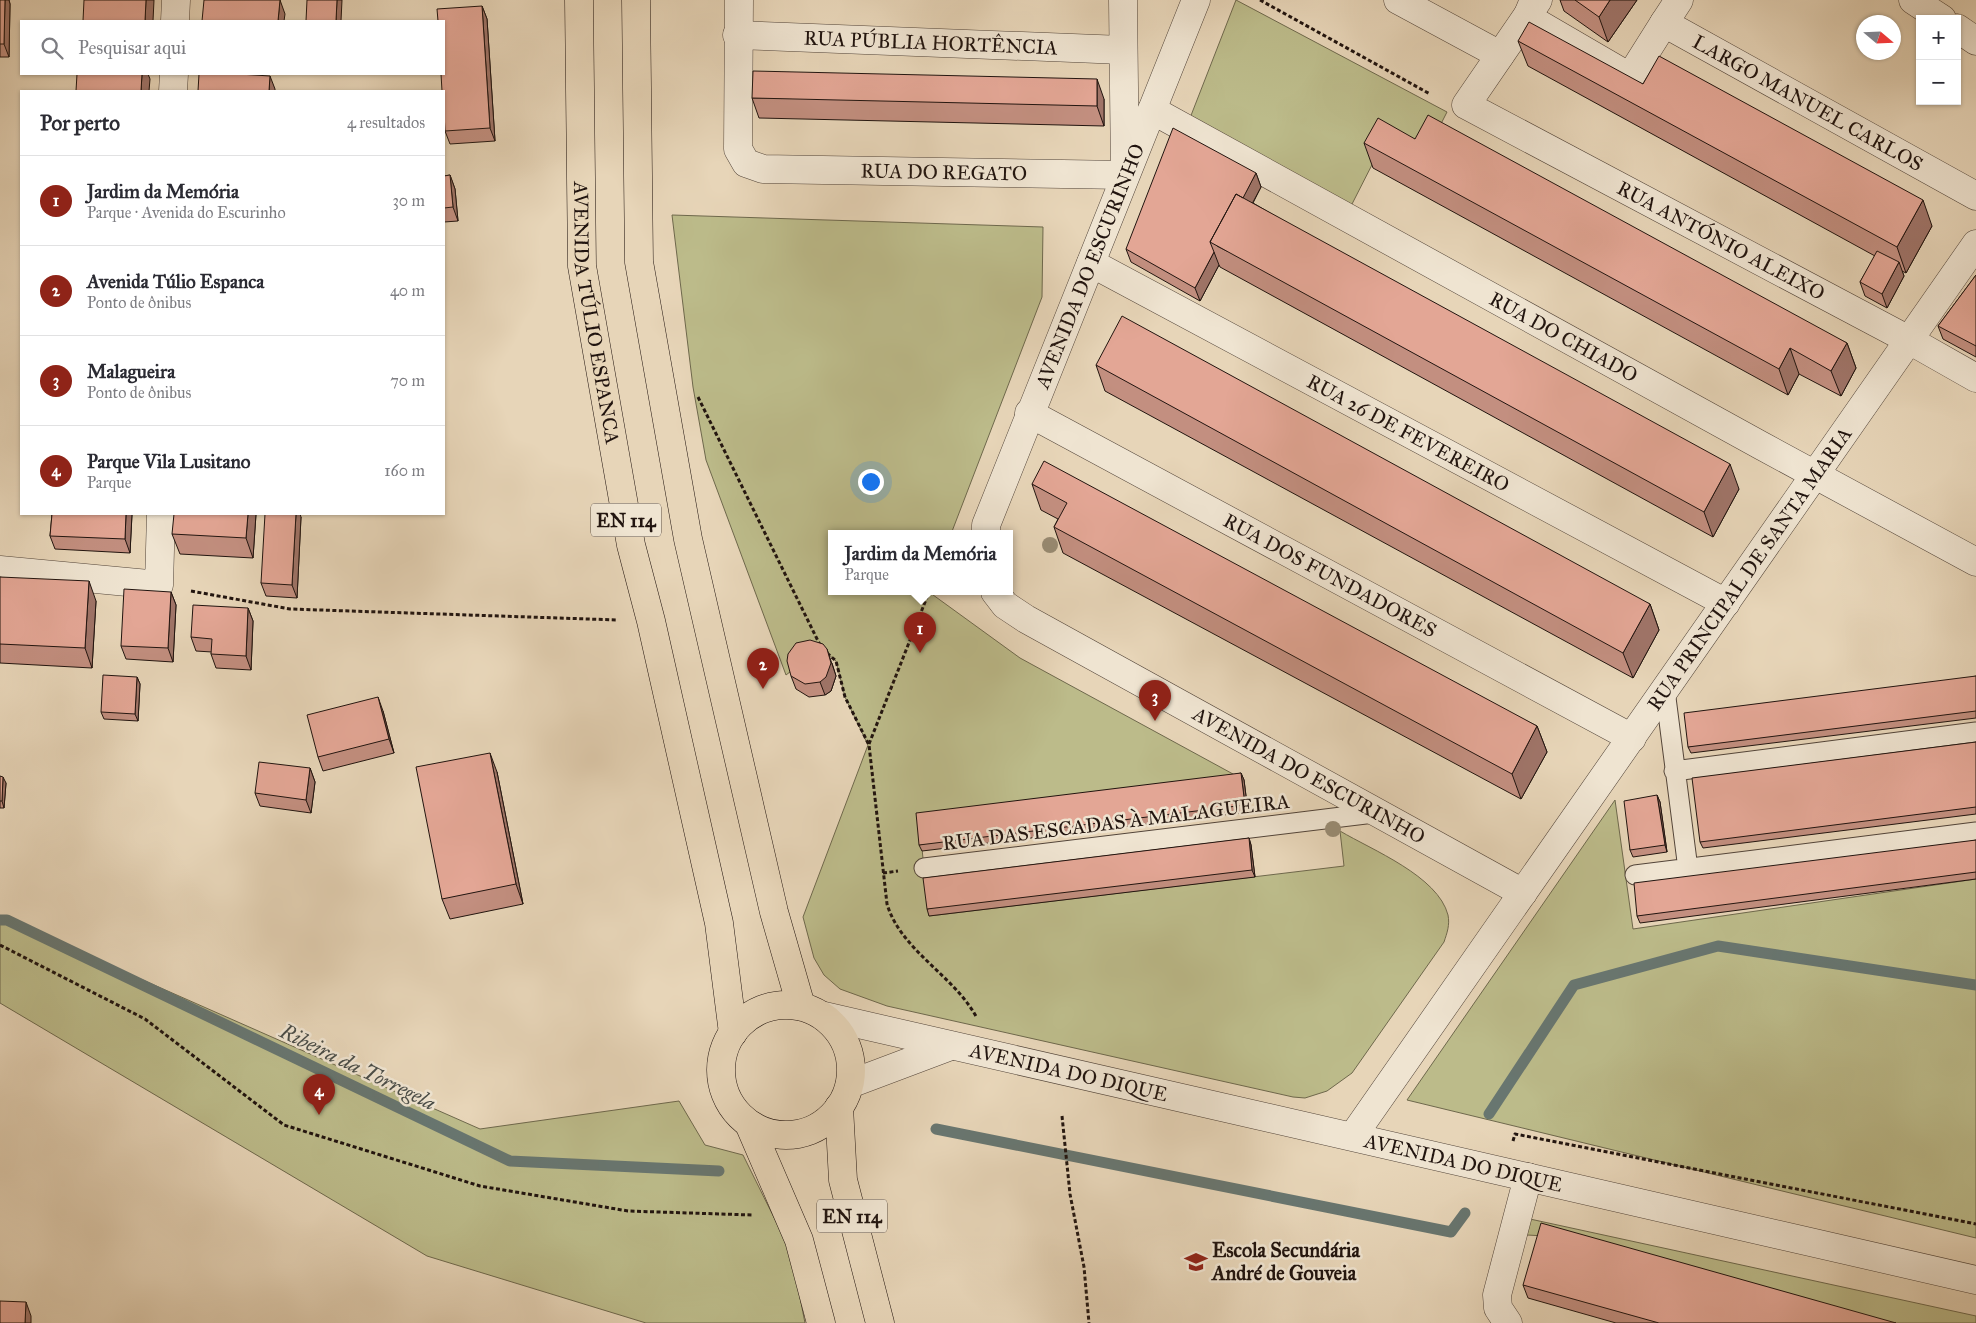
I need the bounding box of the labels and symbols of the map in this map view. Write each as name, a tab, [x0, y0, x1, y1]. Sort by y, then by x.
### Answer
north arrow	[1856, 15, 1901, 60]
street label: RUA PÚBLIA HORTÊNCIA	[803, 26, 1059, 59]
street label: LARGO MANUEL CARLOS	[1689, 29, 1927, 176]
street label: AVENIDA DO ESCURINHO	[1030, 140, 1149, 393]
street label: RUA DO REGATO	[860, 159, 1027, 185]
street label: RUA ANTÓNIO ALEIXO	[1613, 175, 1829, 305]
street label: AVENIDA TÚLIO ESPANCA	[569, 180, 625, 446]
street label: RUA DO CHIADO	[1485, 286, 1642, 387]
street label: RUA 26 DE FEVEREIRO	[1303, 369, 1514, 497]
street label: RUA PRINCIPAL DE SANTA MARIA	[1642, 422, 1857, 715]
your location	[858, 469, 884, 495]
road number: EN 114	[591, 504, 661, 536]
street label: RUA DOS FUNDADORES	[1219, 508, 1441, 642]
pin: 1	[904, 612, 936, 653]
pin: 2	[747, 648, 779, 689]
pin: 3	[1139, 680, 1171, 721]
street label: AVENIDA DO ESCURINHO	[1188, 701, 1429, 849]
street label: RUA DAS ESCADAS À MALAGUEIRA	[941, 788, 1291, 855]
water label: Ribeira da Torregela	[275, 1018, 440, 1116]
street label: AVENIDA DO DIQUE	[966, 1038, 1170, 1106]
pin: 4	[303, 1074, 335, 1115]
street label: AVENIDA DO DIQUE	[1361, 1128, 1565, 1197]
road number: EN 114	[817, 1200, 887, 1232]
place label: Escola Secundária André de Gouveia	[1210, 1238, 1361, 1285]
school or university icon: Escola Secundária André de Gouveia	[1183, 1249, 1209, 1275]

